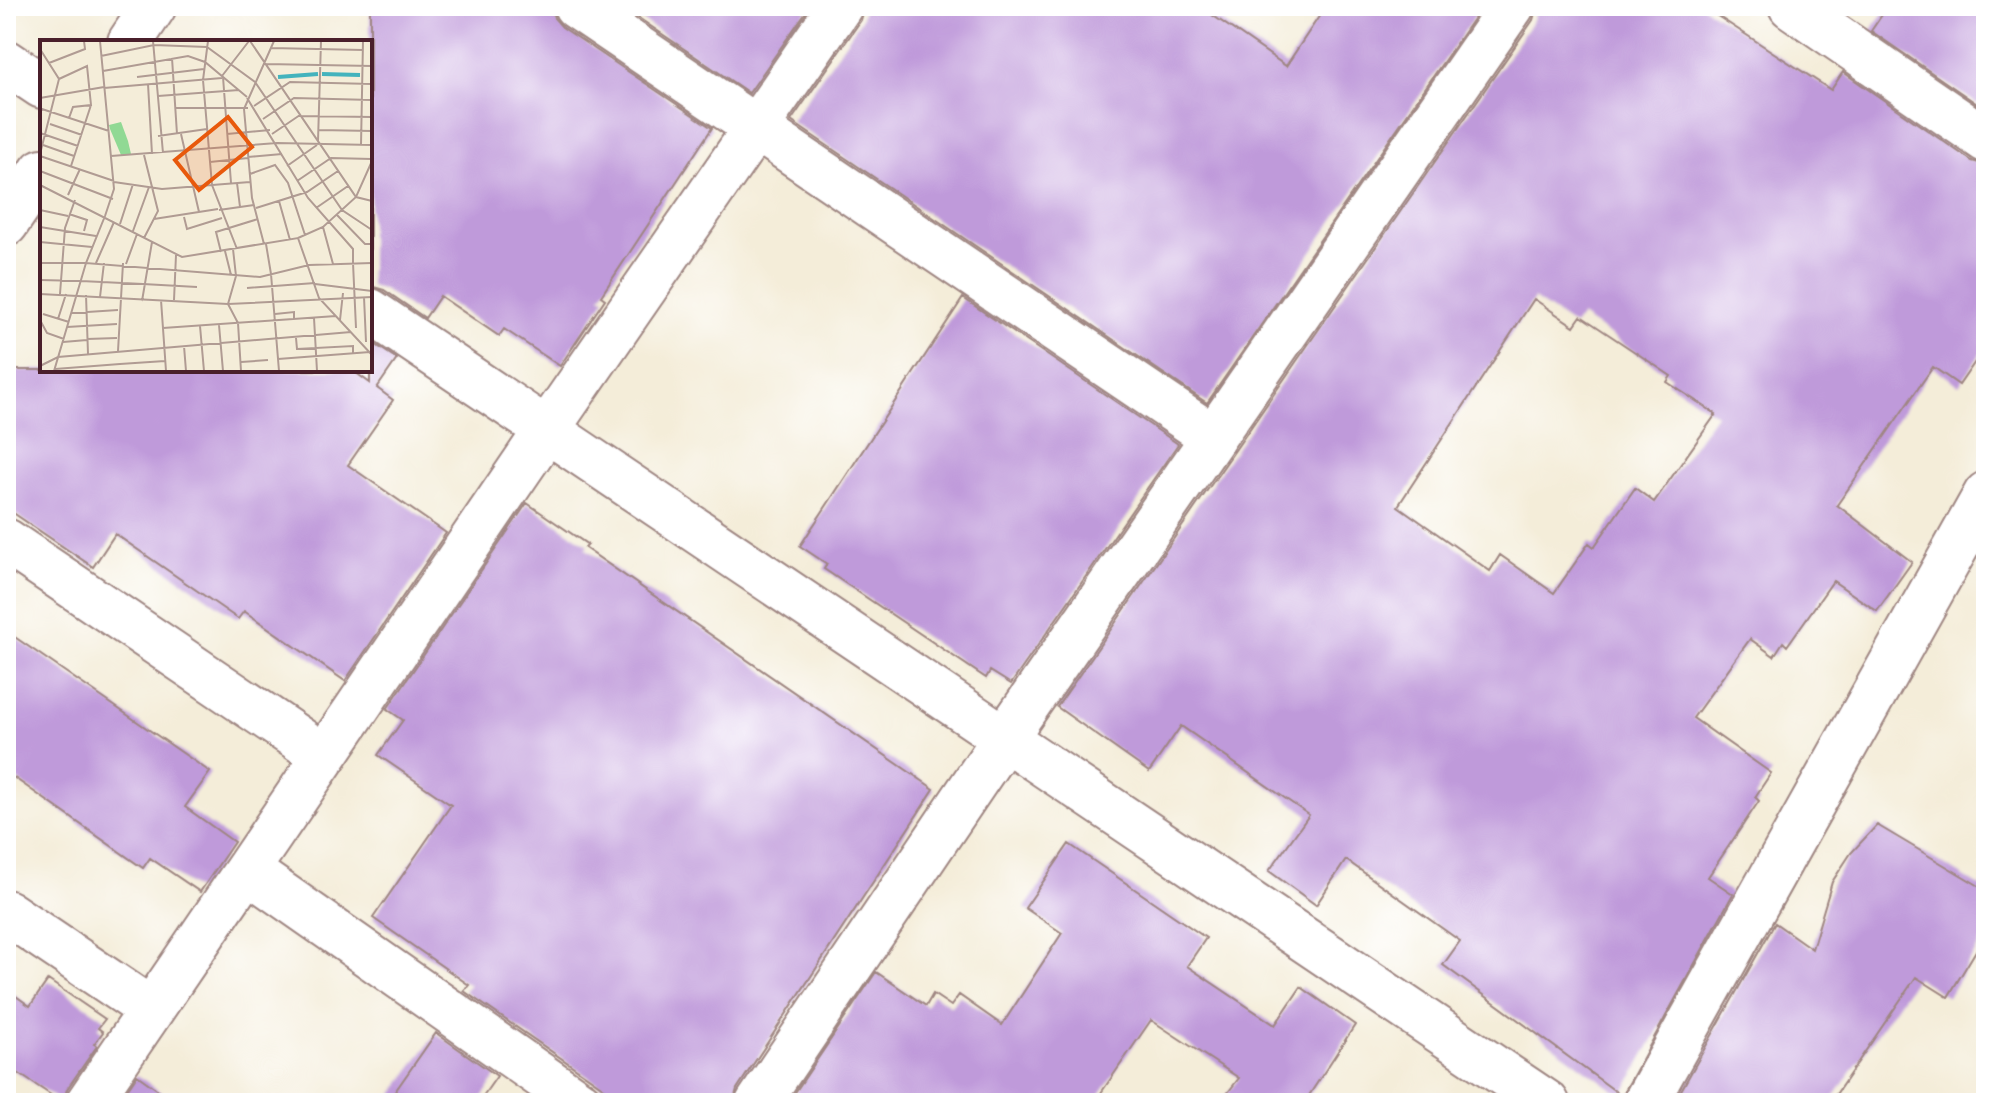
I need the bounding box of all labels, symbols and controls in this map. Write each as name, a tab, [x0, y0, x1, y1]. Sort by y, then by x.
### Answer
inset map	[40, 40, 372, 372]

